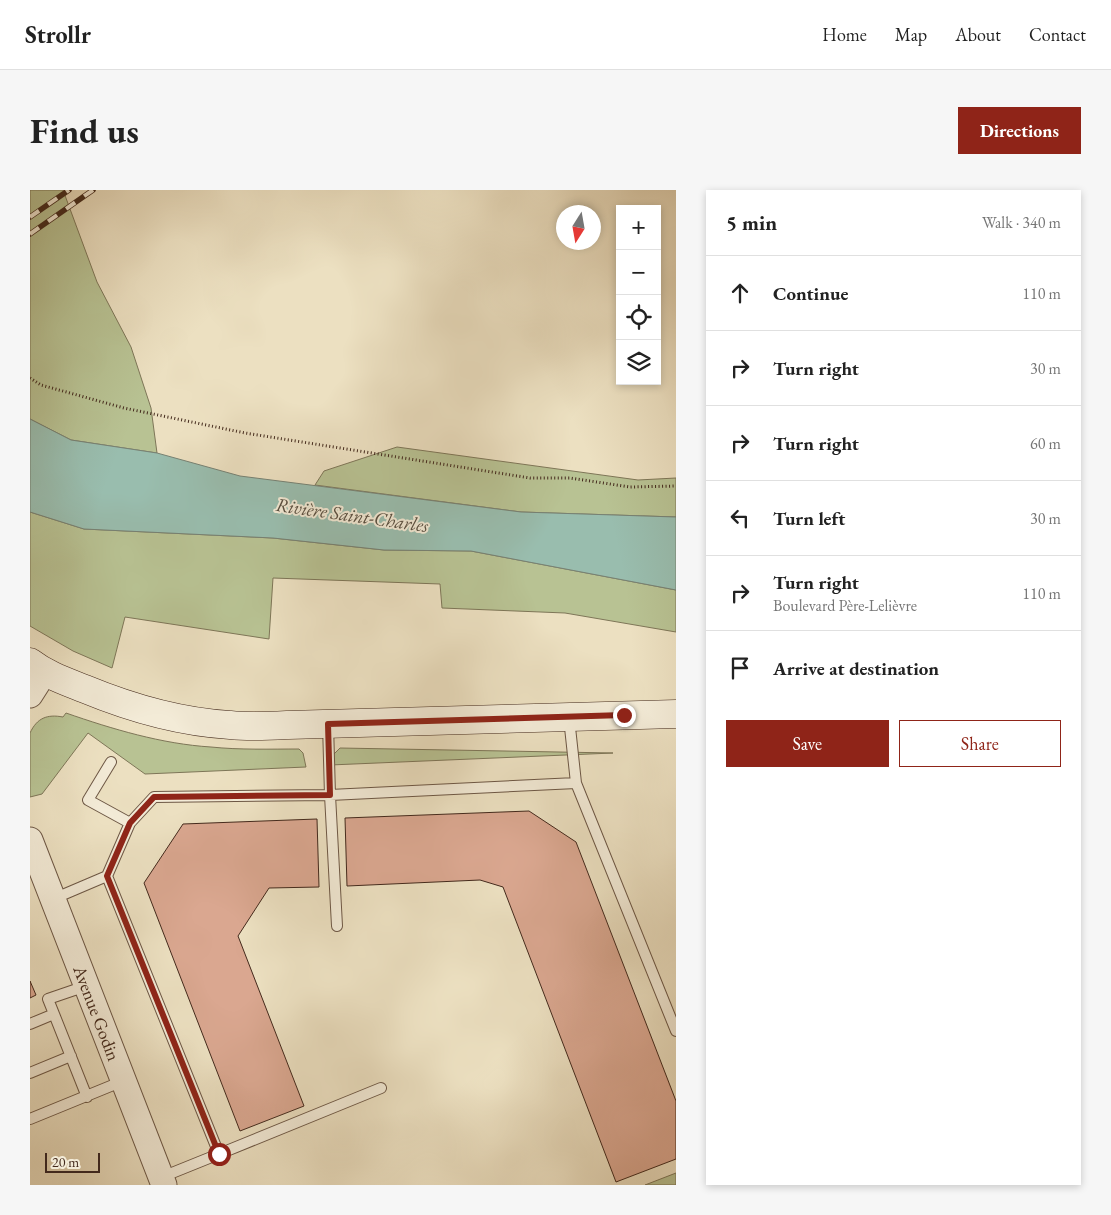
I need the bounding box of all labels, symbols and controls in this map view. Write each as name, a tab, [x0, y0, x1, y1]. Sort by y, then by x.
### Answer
text: Strollr	[25, 19, 91, 50]
text: Home	[822, 23, 867, 46]
text: Map	[895, 23, 927, 46]
text: About	[955, 23, 1001, 46]
text: Contact	[1029, 23, 1086, 46]
button: Directions	[958, 107, 1081, 154]
text: Find us	[30, 108, 139, 153]
north arrow	[556, 205, 601, 250]
map controls	[616, 205, 661, 385]
button: +	[616, 205, 661, 250]
text: 5 min	[726, 209, 777, 236]
text: Walk · 340 m	[982, 212, 1061, 233]
button: −	[616, 250, 661, 295]
icon: ahead	[726, 279, 754, 307]
text: Continue	[773, 281, 848, 306]
text: 110 m	[1022, 283, 1061, 304]
button: locate	[616, 295, 661, 340]
button: layers	[616, 340, 661, 385]
icon: right	[726, 354, 754, 382]
text: Turn right	[773, 356, 859, 381]
text: 30 m	[1030, 358, 1061, 379]
icon: right	[726, 429, 754, 457]
text: Turn right	[773, 431, 859, 456]
text: 60 m	[1030, 433, 1061, 454]
water label: Rivière Saint-Charles	[274, 492, 431, 538]
icon: left	[726, 504, 754, 532]
text: Turn left	[773, 506, 845, 531]
text: 30 m	[1030, 508, 1061, 529]
text: Turn right	[773, 570, 859, 595]
icon: right	[726, 579, 754, 607]
text: 110 m	[1022, 583, 1061, 604]
text: Boulevard Père-Lelièvre	[773, 595, 917, 616]
icon: arrive	[726, 654, 754, 682]
text: Arrive at destination	[773, 656, 939, 681]
route end	[613, 704, 636, 727]
button: Save	[726, 720, 889, 767]
button: Share	[899, 720, 1061, 767]
street label: Avenue Godin	[68, 961, 126, 1064]
route start	[208, 1143, 231, 1166]
scale bar	[45, 1150, 100, 1173]
text: 20 m	[52, 1153, 79, 1171]

